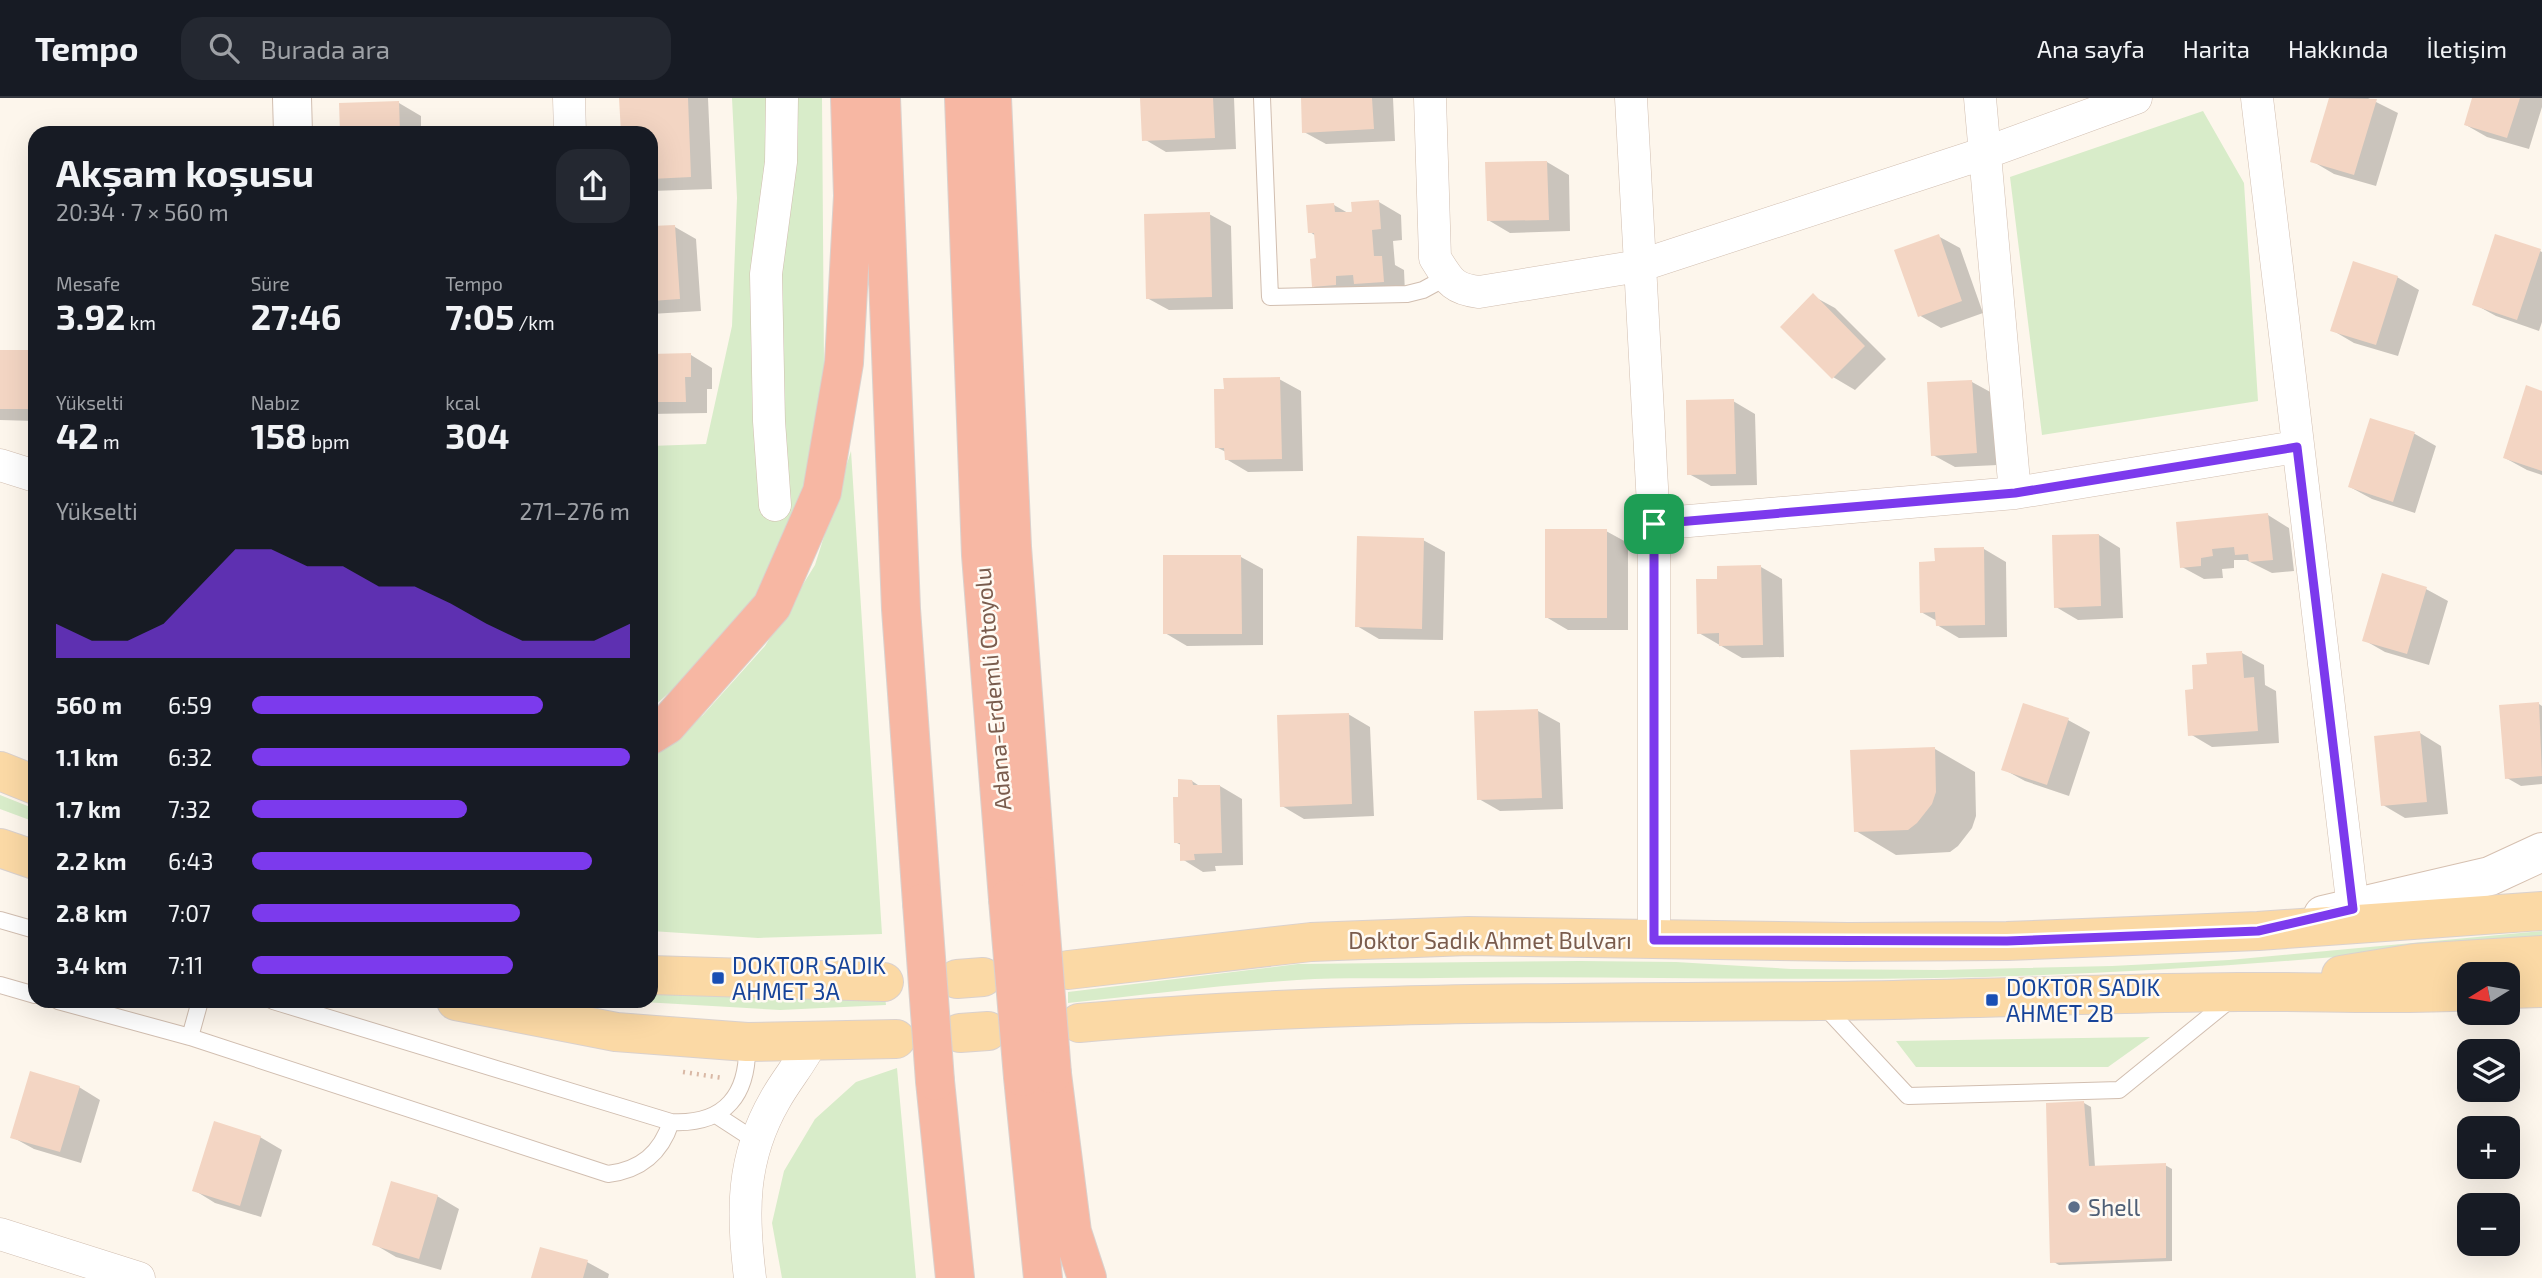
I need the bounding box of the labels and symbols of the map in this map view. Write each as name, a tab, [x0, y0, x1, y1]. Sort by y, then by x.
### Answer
pin	[1624, 494, 1684, 554]
street label: Adana-Erdemli Otoyolu	[967, 566, 1017, 812]
street label: Doktor Sadık Ahmet Bulvarı	[1348, 926, 1632, 954]
place label: DOKTOR SADIK AHMET 3A	[732, 951, 886, 1005]
north arrow	[2457, 962, 2520, 1026]
marker: DOKTOR SADIK AHMET 3A	[710, 970, 726, 986]
place label: DOKTOR SADIK AHMET 2B	[2006, 973, 2160, 1027]
marker: DOKTOR SADIK AHMET 2B	[1984, 992, 2000, 1008]
place label: Shell	[2088, 1193, 2140, 1221]
marker: Shell	[2066, 1199, 2082, 1215]

